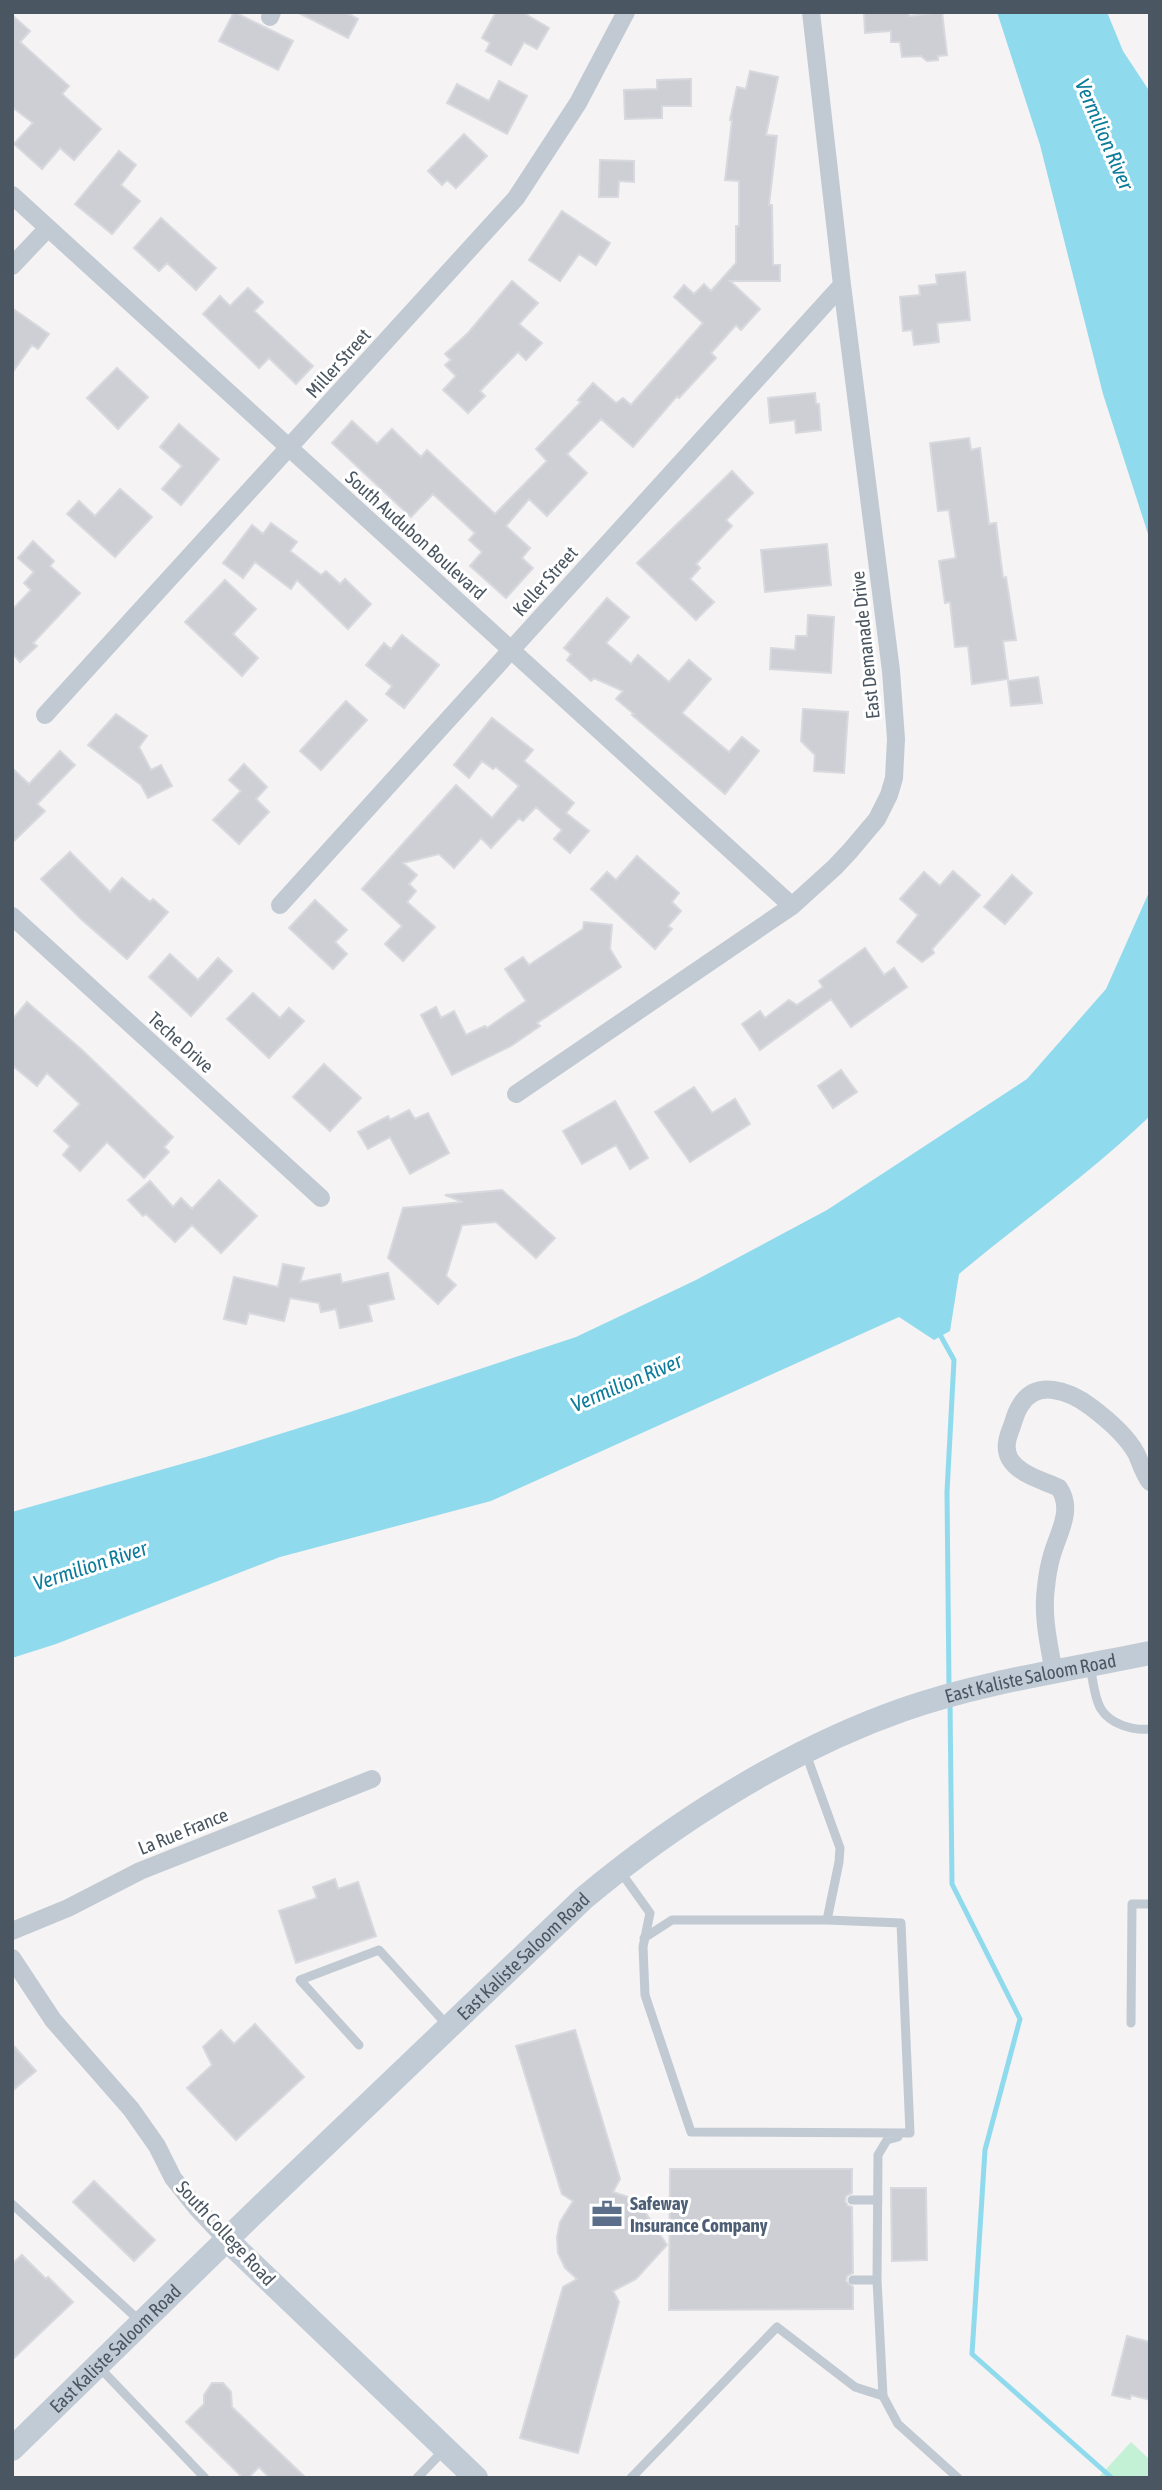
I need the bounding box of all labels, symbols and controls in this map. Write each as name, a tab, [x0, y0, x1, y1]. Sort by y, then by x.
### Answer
water label: Vermilion River	[1071, 75, 1139, 194]
street label: Miller Street	[301, 324, 375, 402]
street label: South Audubon Boulevard	[341, 466, 491, 604]
street label: Keller Street	[508, 542, 582, 620]
street label: East Demanade Drive	[846, 570, 884, 720]
street label: Teche Drive	[144, 1007, 218, 1077]
water label: Vermilion River	[567, 1348, 686, 1416]
water label: Vermilion River	[30, 1535, 151, 1595]
street label: East Kaliste Saloom Road	[942, 1649, 1118, 1707]
street label: La Rue France	[135, 1803, 231, 1859]
street label: East Kaliste Saloom Road	[452, 1888, 594, 2024]
street label: South College Road	[172, 2176, 280, 2290]
place label: Safeway Insurance Company	[630, 2192, 768, 2236]
office icon: Safeway Insurance Company	[590, 2197, 624, 2231]
street label: East Kaliste Saloom Road	[45, 2280, 185, 2417]

